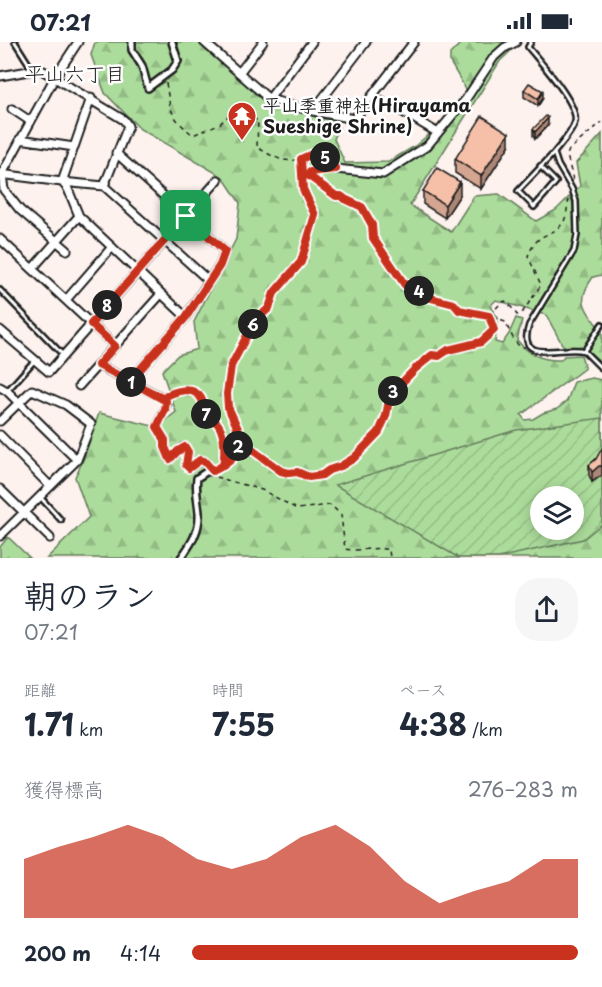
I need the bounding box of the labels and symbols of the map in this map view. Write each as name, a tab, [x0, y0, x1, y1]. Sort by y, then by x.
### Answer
district label: 平山六丁目	[25, 58, 125, 88]
place label: 平山季重神社(Hirayama Sueshige Shrine)	[263, 91, 471, 139]
temple icon: 平山季重神社(Hirayama Sueshige Shrine)	[226, 100, 258, 142]
pin: 5	[310, 142, 340, 172]
pin	[160, 190, 211, 241]
pin: 4	[404, 276, 434, 306]
pin: 8	[92, 290, 122, 320]
pin: 6	[238, 309, 268, 339]
pin: 1	[116, 367, 146, 397]
pin: 3	[378, 376, 408, 406]
pin: 7	[191, 399, 221, 429]
pin: 2	[223, 431, 253, 461]

